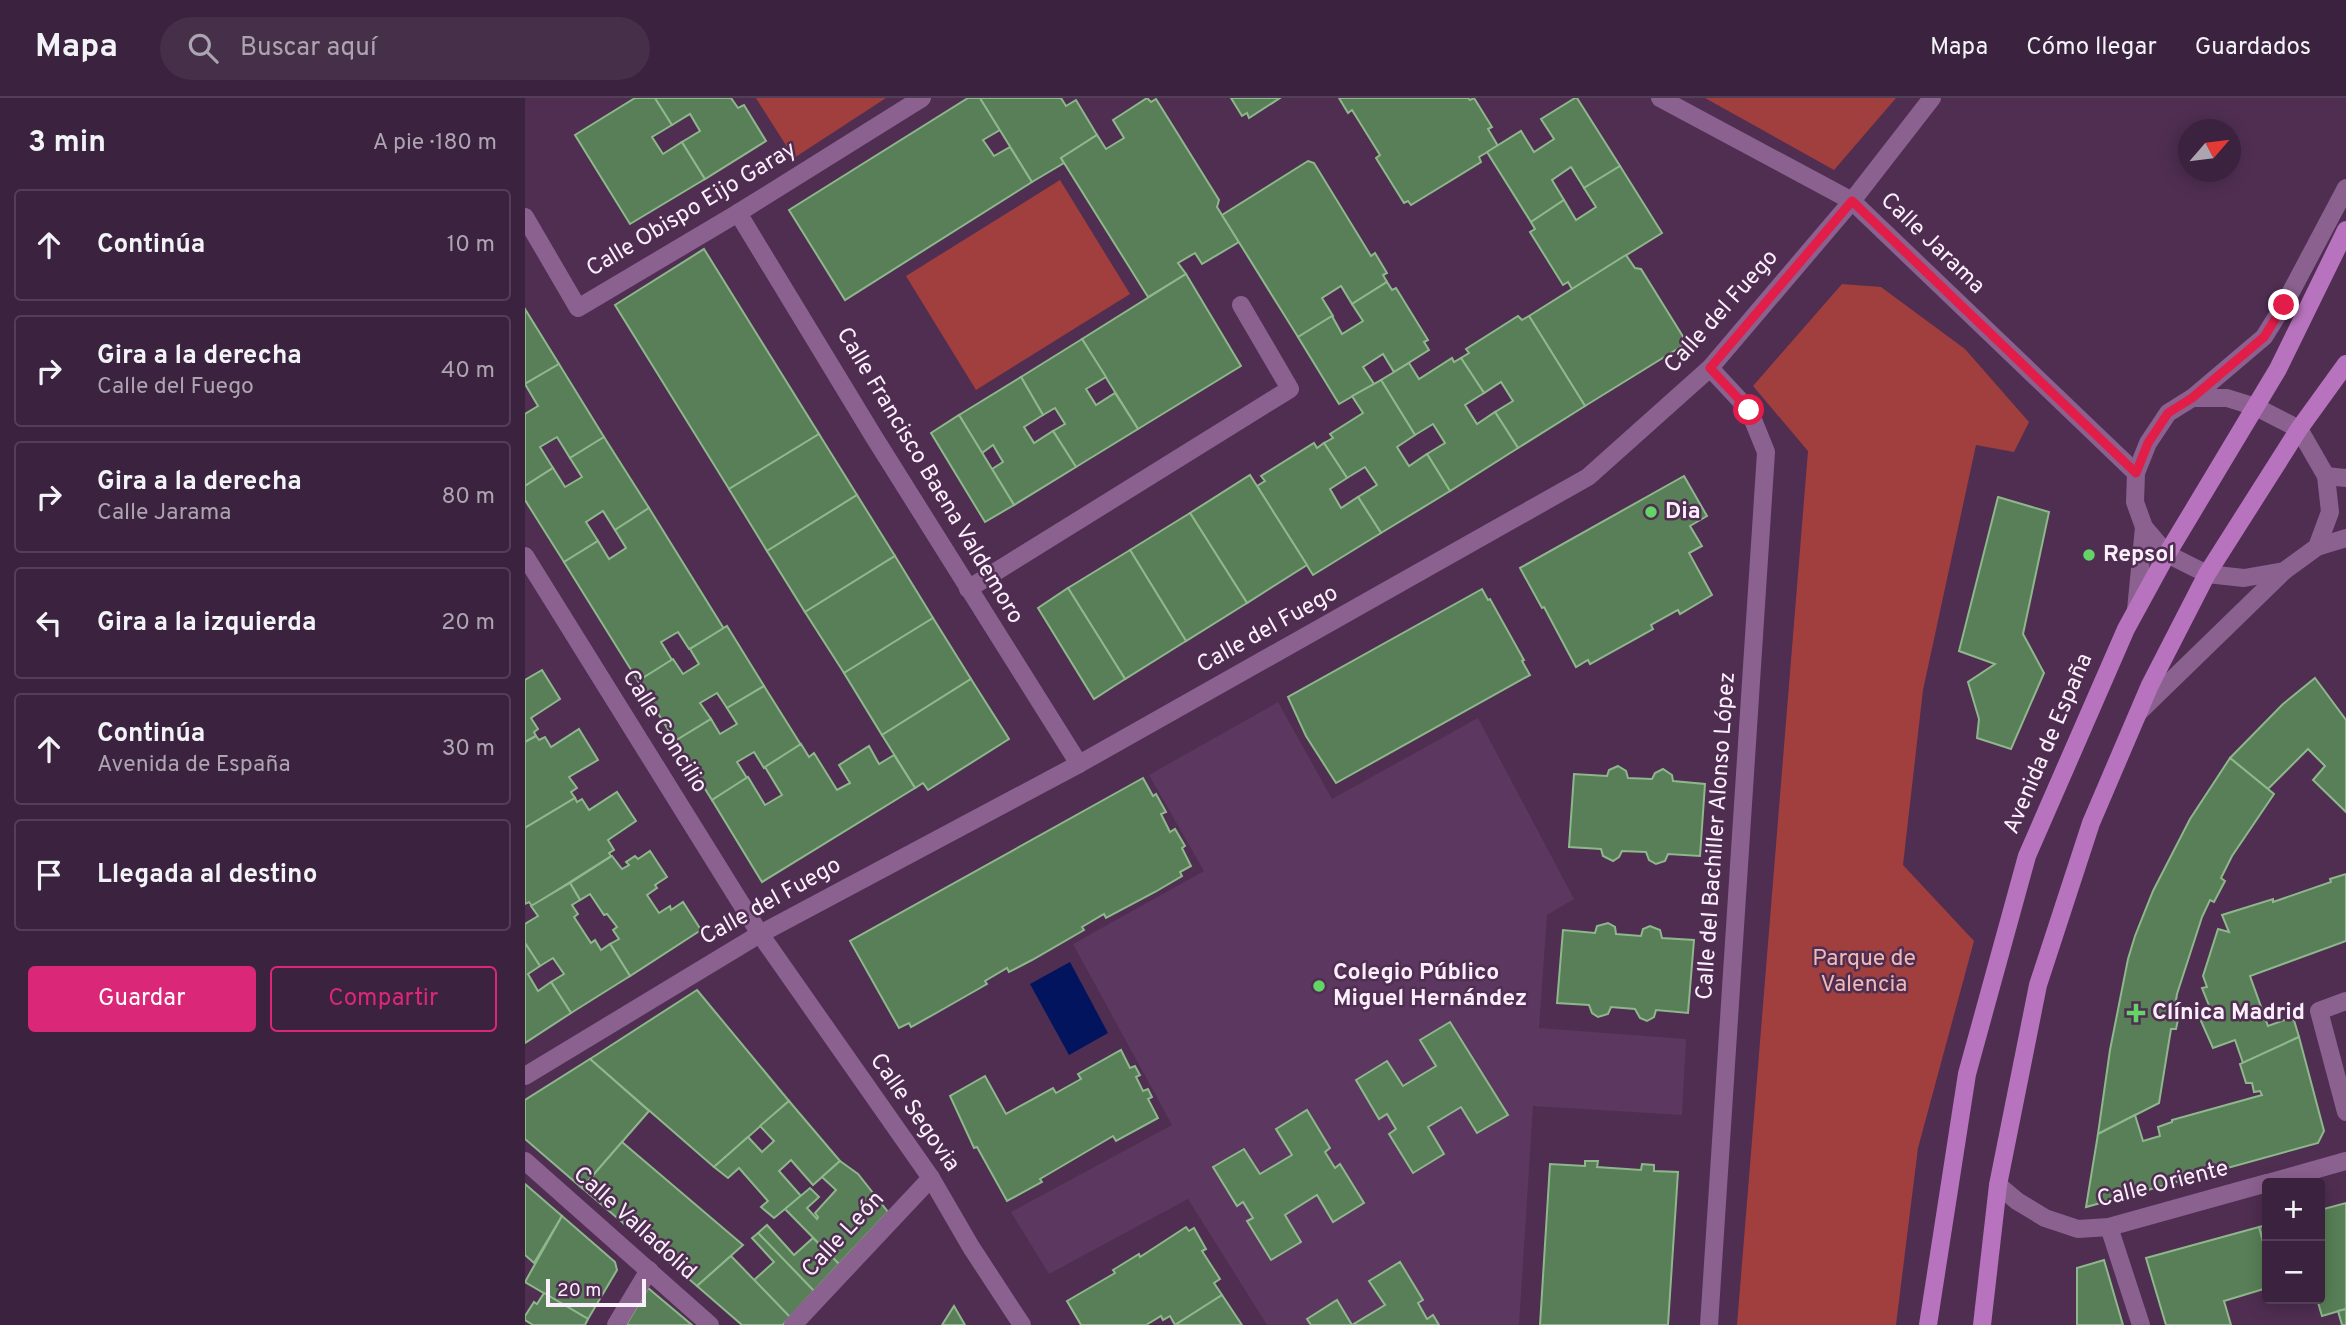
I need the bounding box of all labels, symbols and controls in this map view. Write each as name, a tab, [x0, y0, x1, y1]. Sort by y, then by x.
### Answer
search box	[160, 17, 650, 80]
text: Mapa	[35, 27, 118, 69]
icon: search	[184, 29, 222, 67]
text: Buscar aquí	[240, 32, 377, 65]
text: Mapa	[1930, 33, 1988, 63]
text: Cómo llegar	[2026, 33, 2157, 63]
text: Guardados	[2195, 33, 2311, 63]
north arrow	[2178, 119, 2241, 182]
text: 3 min	[28, 125, 106, 162]
text: A pie · 180 m	[373, 129, 497, 158]
street label: Calle Obispo Eijo Garay	[582, 136, 802, 284]
street label: Calle Jarama	[1874, 187, 1990, 301]
icon: ahead	[30, 226, 68, 264]
text: Continúa	[97, 229, 205, 262]
text: 10 m	[447, 231, 495, 260]
street label: Calle del Fuego	[1659, 244, 1785, 380]
route end	[2268, 289, 2299, 320]
street label: Calle Francisco Baena Valdemoro	[829, 322, 1029, 630]
text: Gira a la derecha	[97, 340, 302, 373]
icon: right	[30, 352, 68, 390]
text: 40 m	[441, 357, 495, 386]
text: Calle del Fuego	[97, 373, 254, 402]
route start	[1733, 394, 1764, 425]
text: Gira a la derecha	[97, 466, 302, 499]
icon: right	[30, 478, 68, 516]
text: 80 m	[442, 483, 495, 512]
place label: Dia	[1665, 498, 1701, 527]
text: Calle Jarama	[97, 499, 231, 528]
marker: Dia	[1643, 504, 1659, 520]
place label: Repsol	[2103, 541, 2175, 570]
marker: Repsol	[2081, 547, 2097, 563]
street label: Calle del Fuego	[1192, 579, 1344, 681]
icon: left	[30, 604, 68, 642]
text: Gira a la izquierda	[97, 607, 316, 640]
text: 20 m	[441, 609, 495, 638]
street label: Avenida de España	[1998, 649, 2100, 839]
street label: Calle Concilio	[615, 665, 713, 799]
street label: Calle del Bachiller Alonso López	[1691, 671, 1743, 1001]
text: Continúa	[97, 718, 205, 751]
icon: ahead	[30, 730, 68, 768]
text: 30 m	[442, 735, 495, 764]
text: Avenida de España	[97, 751, 291, 780]
street label: Calle del Fuego	[695, 851, 847, 953]
icon: arrive	[30, 856, 68, 894]
text: Llegada al destino	[97, 859, 317, 892]
park label: Parque de Valencia	[1812, 945, 1916, 1000]
place label: Colegio Público Miguel Hernández	[1333, 959, 1527, 1014]
button: Guardar	[28, 966, 256, 1032]
button: Compartir	[270, 966, 497, 1032]
marker: Colegio Público Miguel Hernández	[1311, 978, 1327, 994]
place label: Clínica Madrid	[2152, 999, 2305, 1028]
marker: Clínica Madrid	[2126, 1003, 2146, 1023]
street label: Calle Segovia	[862, 1048, 966, 1178]
street label: Calle Oriente	[2094, 1155, 2232, 1215]
street label: Calle Valladolid	[566, 1161, 702, 1287]
map controls	[2262, 1178, 2325, 1304]
button: +	[2262, 1178, 2325, 1241]
street label: Calle León	[796, 1186, 892, 1284]
button: −	[2262, 1241, 2325, 1304]
scale bar	[546, 1276, 646, 1308]
text: 20 m	[557, 1279, 601, 1303]

